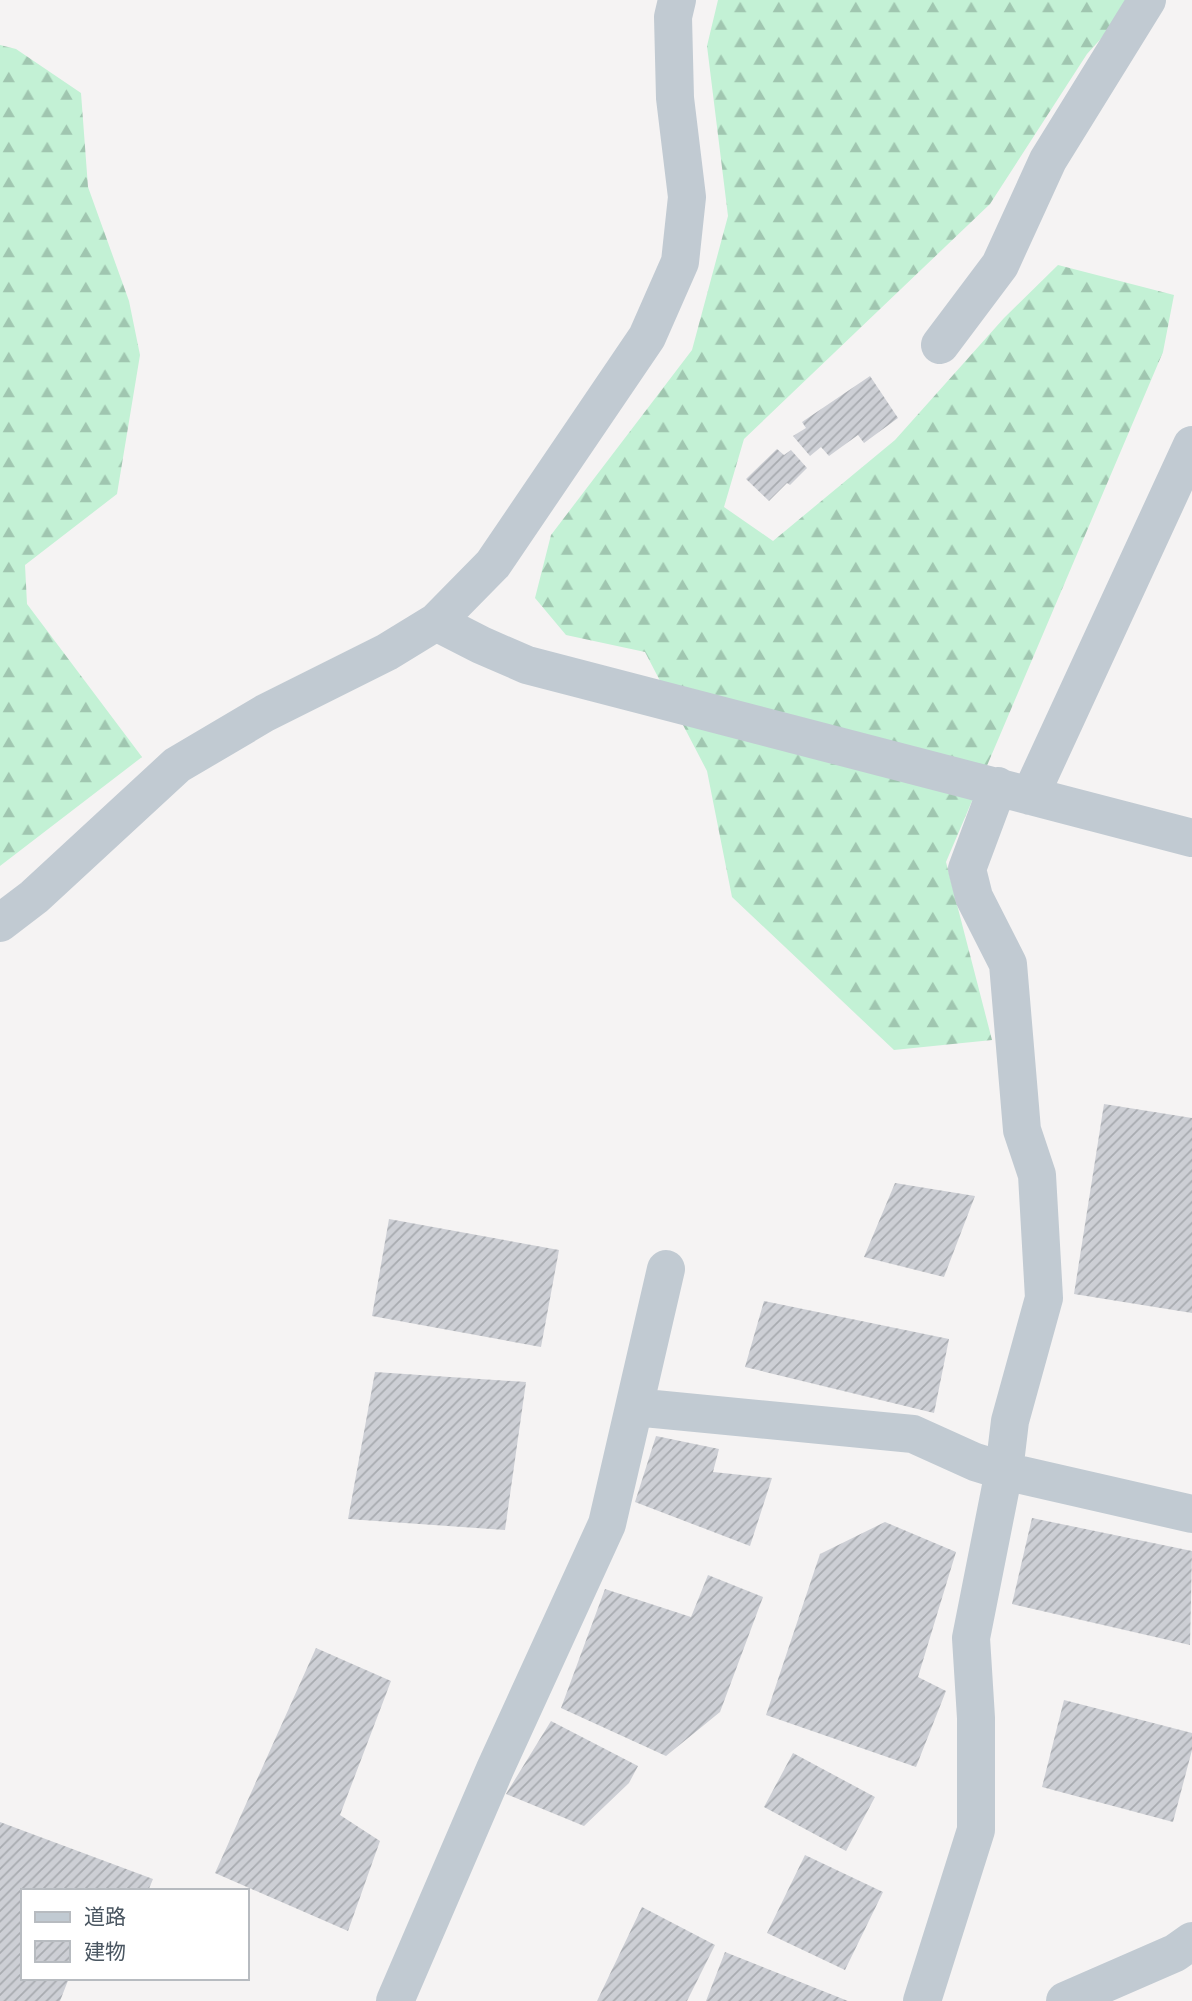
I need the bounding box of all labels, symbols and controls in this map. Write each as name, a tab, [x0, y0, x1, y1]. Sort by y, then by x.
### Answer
legend	[21, 1889, 248, 1980]
text: 道路	[84, 1905, 126, 1929]
text: 建物	[84, 1940, 126, 1964]

